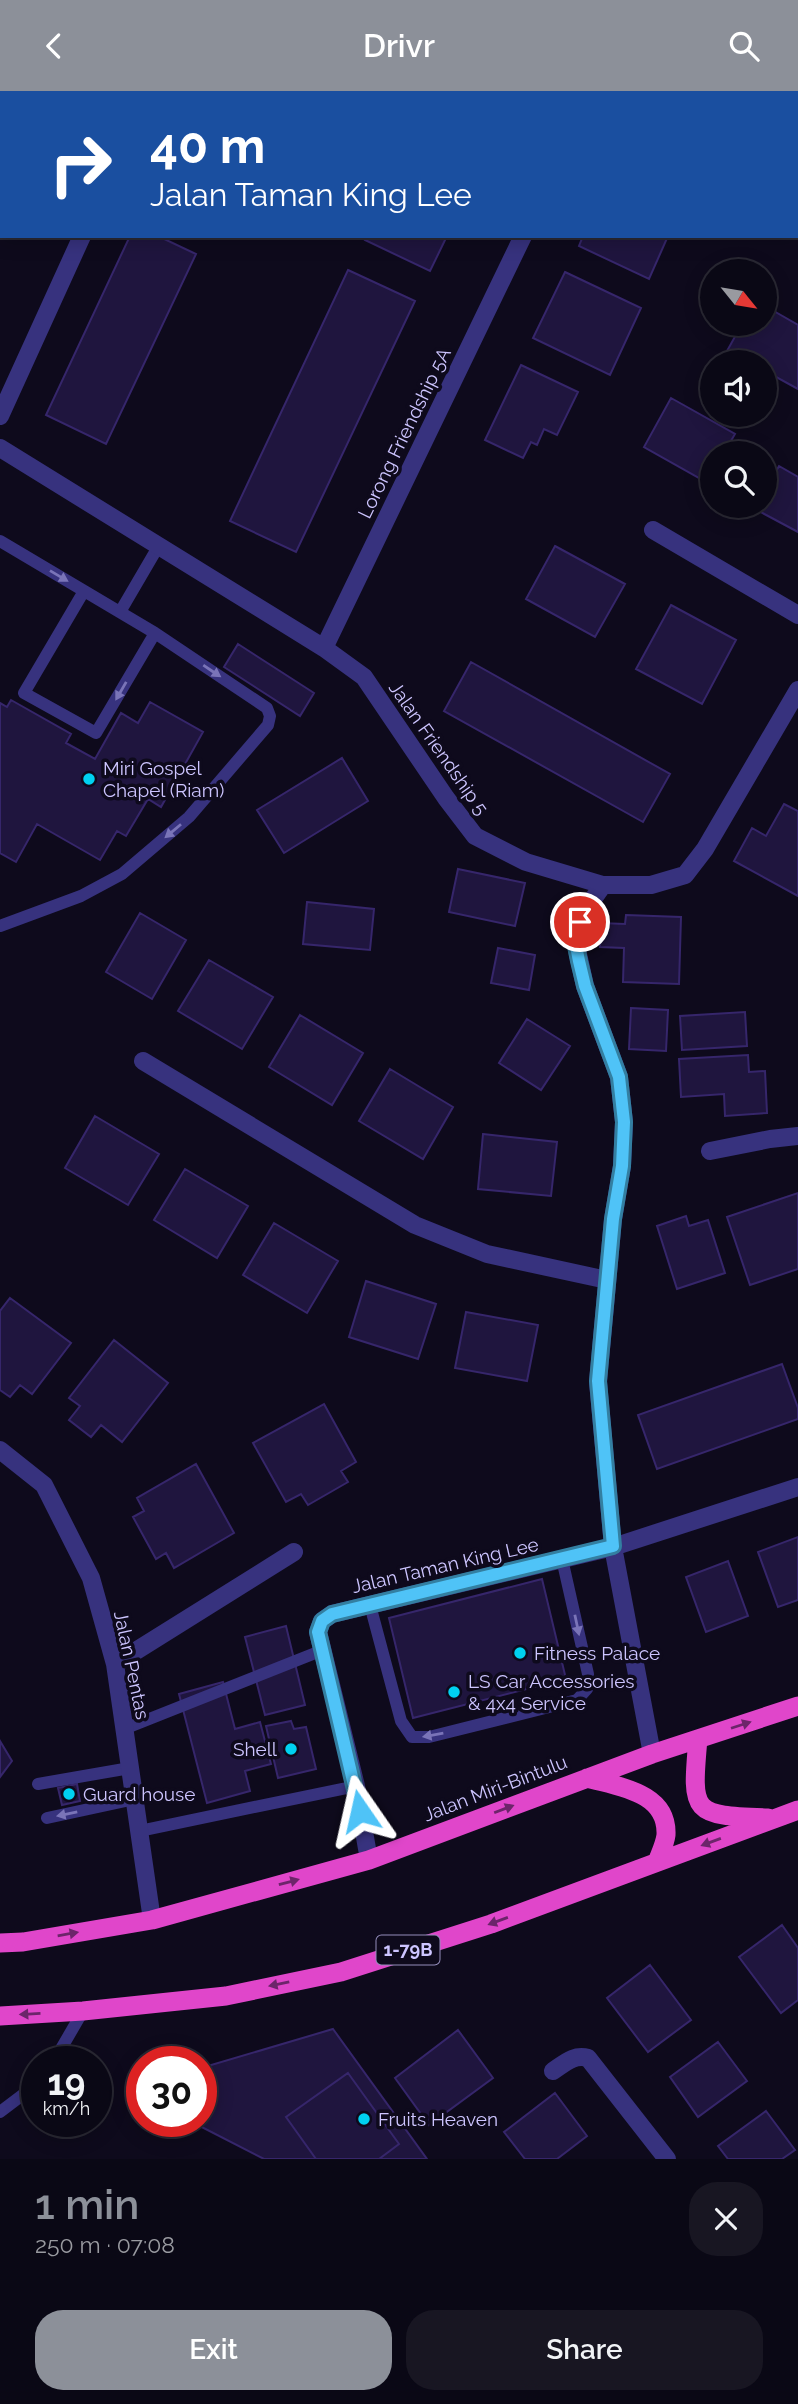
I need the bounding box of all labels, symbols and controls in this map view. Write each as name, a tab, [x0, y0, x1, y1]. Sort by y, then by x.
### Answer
icon: back	[35, 27, 73, 65]
text: Drivr	[363, 27, 435, 64]
icon: search	[725, 27, 763, 65]
text: 40 m	[150, 117, 265, 174]
icon: right	[35, 119, 126, 210]
text: Jalan Taman King Lee	[150, 176, 472, 213]
north arrow	[700, 259, 777, 336]
map controls	[700, 259, 777, 518]
street label: Lorong Friendship 5A	[353, 344, 455, 522]
button: sound	[700, 350, 777, 427]
button: search	[700, 441, 777, 518]
one-way arrow	[49, 570, 68, 582]
one-way arrow	[203, 664, 221, 678]
street label: Jalan Friendship 5	[385, 677, 493, 819]
one-way arrow	[114, 682, 127, 701]
place label: Miri Gospel Chapel (Riam)	[103, 757, 224, 801]
marker: Miri Gospel Chapel (Riam)	[81, 771, 97, 787]
one-way arrow	[164, 823, 181, 838]
pin	[550, 892, 610, 952]
icon: arrive	[561, 903, 599, 941]
street label: Jalan Taman King Lee	[349, 1533, 541, 1597]
street label: Jalan Pentas	[110, 1609, 154, 1721]
one-way arrow	[572, 1614, 583, 1636]
place label: Fitness Palace	[534, 1642, 660, 1664]
marker: Fitness Palace	[512, 1645, 528, 1661]
place label: LS Car Accessories & 4x4 Service	[468, 1670, 635, 1714]
marker: LS Car Accessories & 4x4 Service	[446, 1684, 462, 1700]
one-way arrow	[731, 1719, 752, 1730]
one-way arrow	[422, 1729, 444, 1740]
place label: Shell	[233, 1738, 278, 1760]
marker: Shell	[283, 1741, 299, 1757]
street label: Jalan Miri-Bintulu	[420, 1750, 570, 1826]
position arrow	[323, 1774, 397, 1848]
place label: Guard house	[83, 1783, 195, 1805]
marker: Guard house	[61, 1786, 77, 1802]
one-way arrow	[494, 1804, 515, 1815]
one-way arrow	[56, 1808, 78, 1819]
one-way arrow	[701, 1837, 722, 1848]
one-way arrow	[278, 1876, 300, 1887]
one-way arrow	[487, 1916, 508, 1927]
one-way arrow	[57, 1928, 79, 1939]
road number: 1-79B	[376, 1935, 440, 1964]
one-way arrow	[268, 1979, 290, 1990]
one-way arrow	[18, 2009, 40, 2020]
speed limit sign: 30	[126, 2046, 217, 2137]
text: 19	[48, 2062, 85, 2103]
text: km/h	[43, 2098, 90, 2119]
place label: Fruits Heaven	[378, 2108, 498, 2130]
marker: Fruits Heaven	[356, 2111, 372, 2127]
text: 1 min	[35, 2180, 139, 2229]
button: close	[689, 2182, 763, 2256]
text: 250 m · 07:08	[35, 2231, 175, 2258]
button: Exit	[35, 2310, 392, 2390]
button: Share	[406, 2310, 763, 2390]

